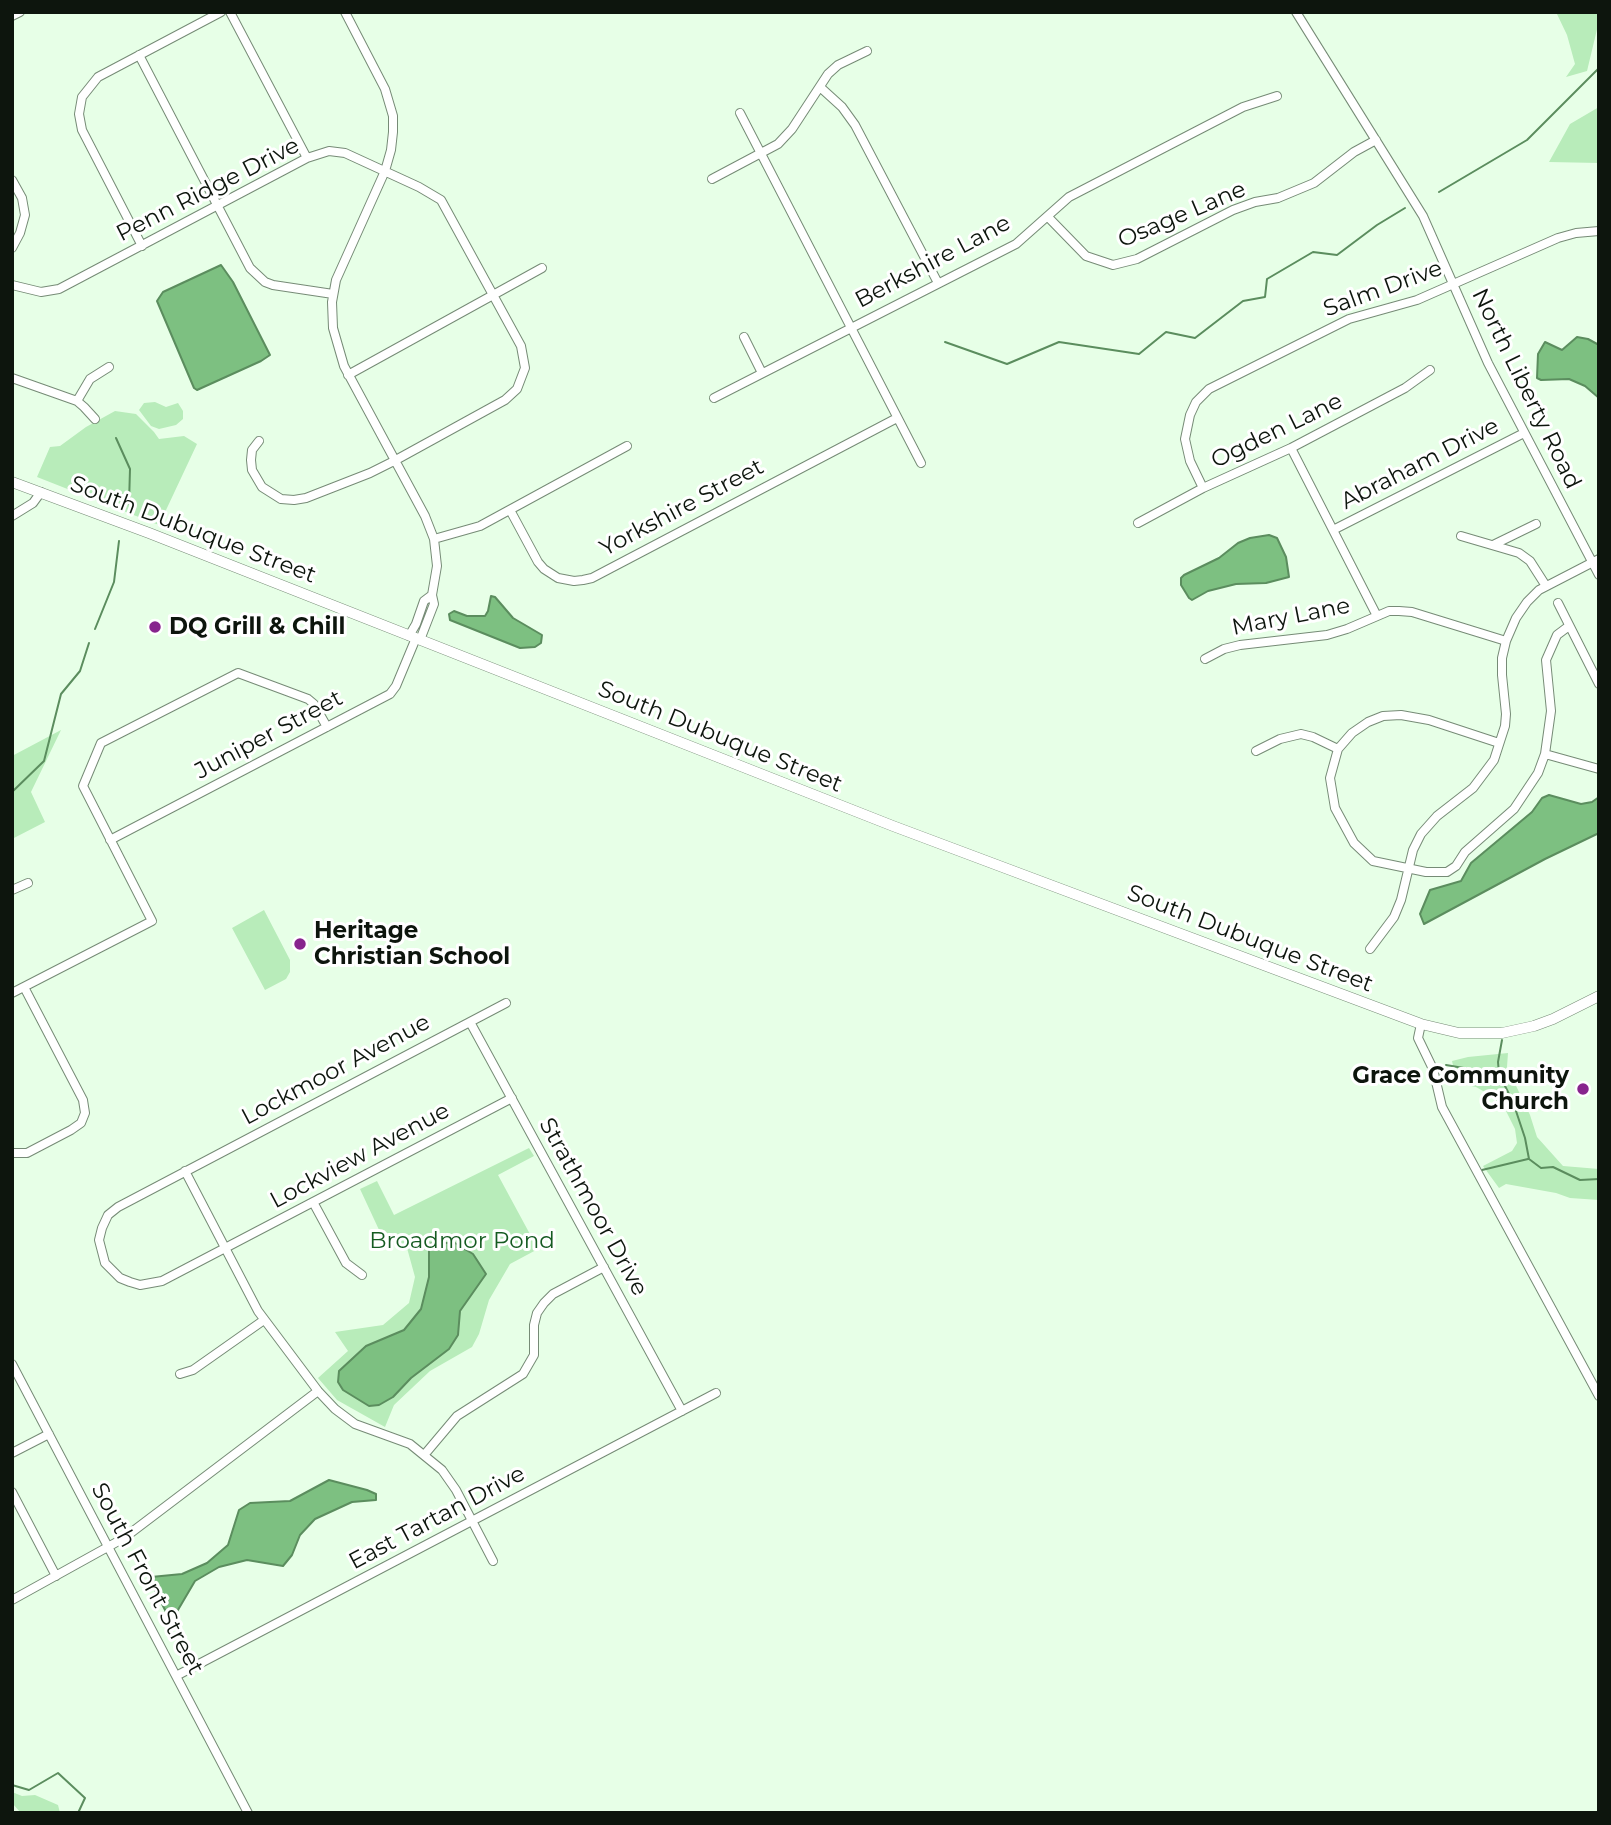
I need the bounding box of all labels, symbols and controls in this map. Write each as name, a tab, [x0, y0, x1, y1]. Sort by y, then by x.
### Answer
street label: Penn Ridge Drive	[112, 132, 304, 248]
street label: Osage Lane	[1114, 176, 1250, 254]
street label: Berkshire Lane	[851, 209, 1015, 315]
street label: Salm Drive	[1320, 255, 1446, 323]
street label: North Liberty Road	[1465, 284, 1587, 494]
street label: Ogden Lane	[1207, 387, 1347, 475]
street label: Abraham Drive	[1336, 412, 1504, 516]
street label: Yorkshire Street	[595, 453, 769, 563]
street label: South Dubuque Street	[66, 470, 320, 590]
street label: Mary Lane	[1230, 592, 1352, 642]
place label: DQ Grill & Chill	[169, 613, 345, 641]
marker: DQ Grill & Chill	[147, 619, 163, 635]
street label: South Dubuque Street	[594, 675, 846, 799]
street label: Juniper Street	[191, 685, 347, 785]
street label: South Dubuque Street	[1123, 879, 1377, 999]
place label: Heritage Christian School	[314, 917, 510, 971]
marker: Heritage Christian School	[292, 936, 308, 952]
street label: Lockmoor Avenue	[237, 1009, 435, 1131]
place label: Grace Community Church	[1352, 1062, 1569, 1116]
marker: Grace Community Church	[1575, 1081, 1591, 1097]
street label: Lockview Avenue	[266, 1097, 454, 1215]
street label: Strathmoor Drive	[533, 1113, 653, 1301]
park label: Broadmor Pond	[369, 1227, 555, 1255]
street label: East Tartan Drive	[344, 1460, 530, 1576]
street label: South Front Street	[85, 1478, 209, 1680]

